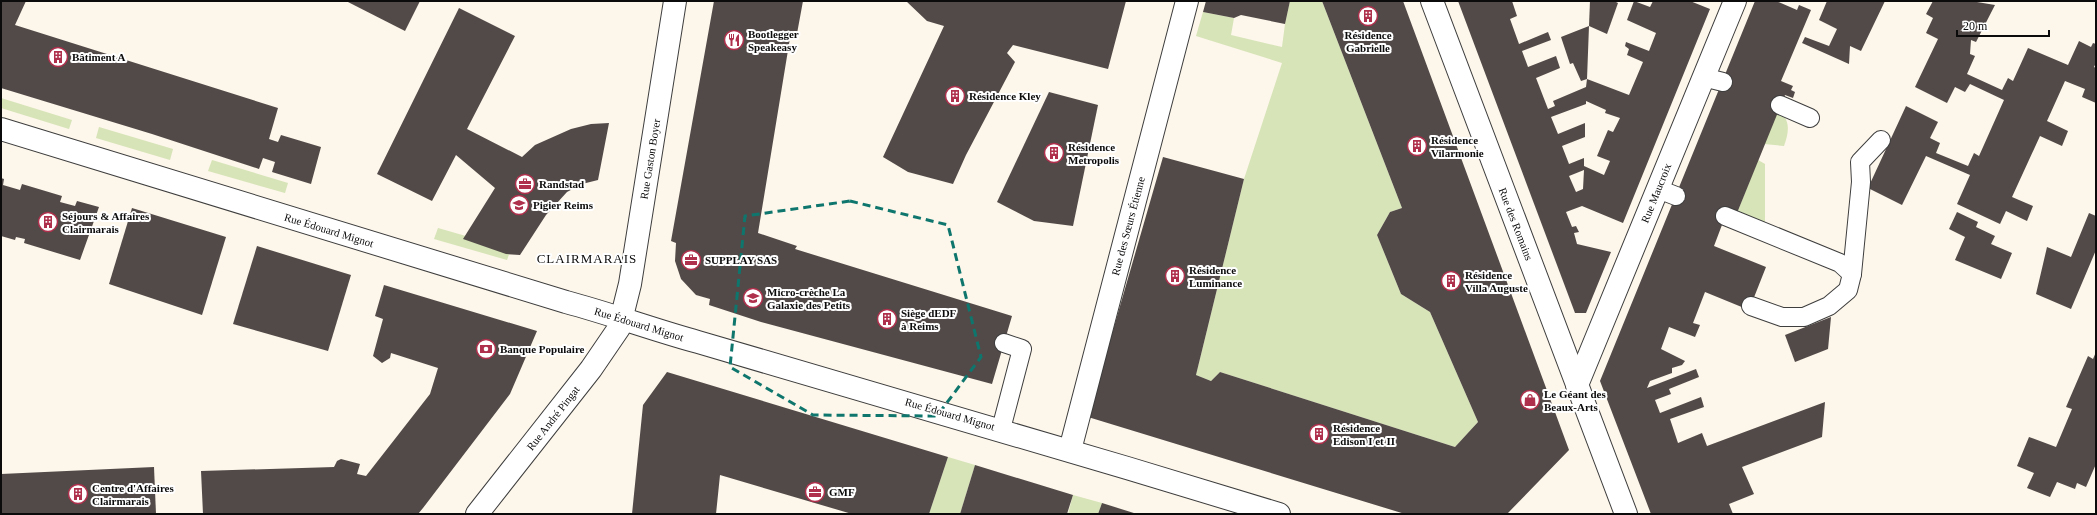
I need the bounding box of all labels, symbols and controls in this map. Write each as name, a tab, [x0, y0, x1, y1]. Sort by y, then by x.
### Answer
building icon: Résidence Gabrielle	[1357, 5, 1379, 27]
scale bar	[1957, 12, 2049, 38]
text: 20 m	[1963, 19, 1988, 33]
place label: Bootlegger Speakeasy	[748, 28, 799, 53]
restaurant icon: Bootlegger Speakeasy	[723, 29, 745, 51]
place label: Résidence Gabrielle	[1344, 29, 1392, 54]
building icon: Bâtiment A	[47, 46, 69, 68]
place label: Bâtiment A	[72, 51, 126, 63]
building icon: Résidence Kley	[944, 85, 966, 107]
place label: Résidence Kley	[969, 90, 1041, 102]
street label: Rue Gaston Boyer	[638, 118, 662, 200]
place label: Résidence Vilarmonie	[1431, 134, 1484, 159]
building icon: Résidence Vilarmonie	[1406, 135, 1428, 157]
place label: Résidence Metropolis	[1068, 141, 1120, 166]
building icon: Résidence Metropolis	[1043, 142, 1065, 164]
street label: Rue Maucroix	[1639, 161, 1674, 225]
office icon: Randstad	[514, 173, 536, 195]
street label: Rue des Sœurs Étienne	[1109, 175, 1147, 277]
place label: Randstad	[539, 178, 584, 190]
street label: Rue des Romains	[1497, 186, 1535, 262]
school or university icon: Pigier Reims	[508, 194, 530, 216]
place label: Pigier Reims	[533, 199, 594, 211]
place label: Séjours & Affaires Clairmarais	[62, 210, 150, 235]
building icon: Séjours & Affaires Clairmarais	[37, 211, 59, 233]
street label: Rue Édouard Mignot	[283, 211, 375, 249]
office icon: SUPPLAY SAS	[680, 249, 702, 271]
district label: CLAIRMARAIS	[537, 251, 637, 266]
place label: SUPPLAY SAS	[705, 254, 777, 266]
place label: Résidence Luminance	[1189, 264, 1242, 289]
building icon: Résidence Luminance	[1164, 265, 1186, 287]
place label: Résidence Villa Auguste	[1465, 269, 1528, 294]
building icon: Résidence Villa Auguste	[1440, 270, 1462, 292]
place label: Micro-crèche La Galaxie des Petits	[767, 286, 851, 311]
school or university icon: Micro-crèche La Galaxie des Petits	[742, 287, 764, 309]
street label: Rue Édouard Mignot	[593, 305, 685, 343]
place label: Siège dEDF à Reims	[901, 307, 957, 332]
building icon: Siège dEDF à Reims	[876, 308, 898, 330]
bank icon: Banque Populaire	[475, 338, 497, 360]
place label: Banque Populaire	[500, 343, 585, 355]
street label: Rue André Pingat	[524, 383, 582, 453]
place label: Le Géant des Beaux-Arts	[1544, 388, 1606, 413]
shop icon: Le Géant des Beaux-Arts	[1519, 389, 1541, 411]
street label: Rue Édouard Mignot	[904, 395, 996, 433]
place label: Résidence Edison I et II	[1333, 422, 1395, 447]
building icon: Résidence Edison I et II	[1308, 423, 1330, 445]
office icon: GMF	[804, 481, 826, 503]
place label: Centre d'Affaires Clairmarais	[92, 482, 174, 507]
building icon: Centre d'Affaires Clairmarais	[67, 483, 89, 505]
place label: GMF	[829, 486, 855, 498]

